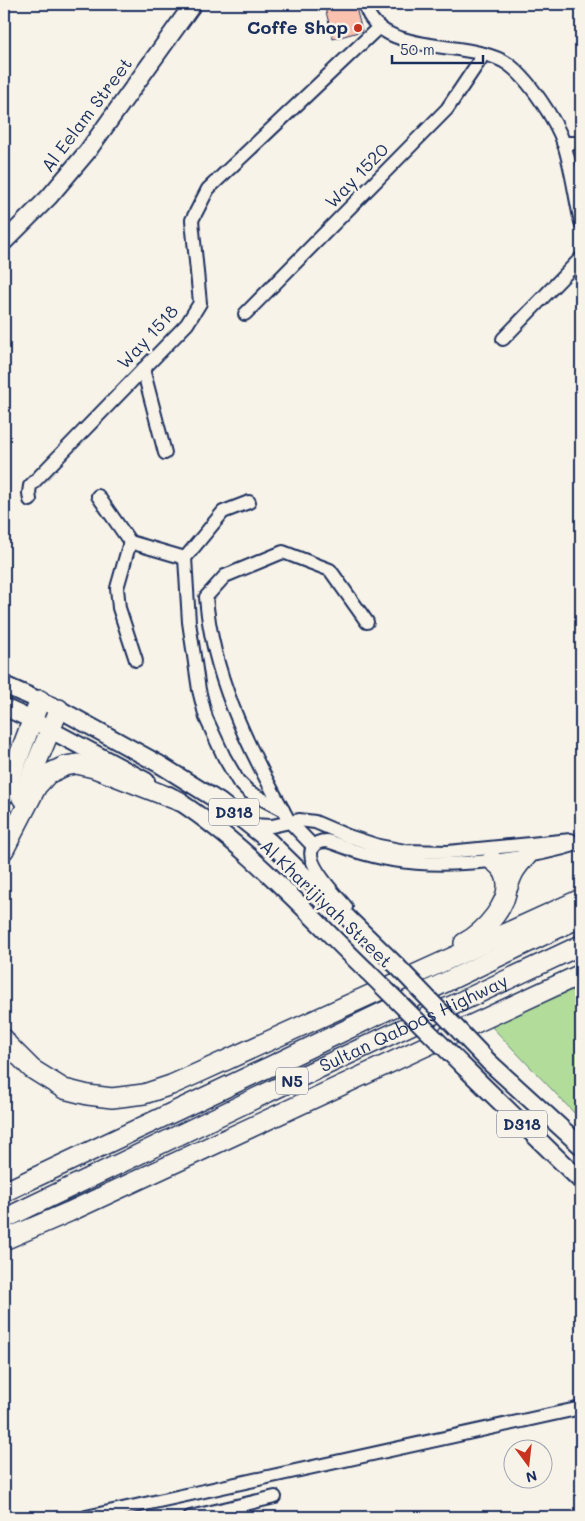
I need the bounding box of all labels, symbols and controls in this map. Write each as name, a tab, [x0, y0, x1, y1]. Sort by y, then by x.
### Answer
place label: Coffe Shop	[247, 15, 348, 39]
marker: Coffe Shop	[352, 22, 364, 34]
scale bar	[392, 32, 484, 64]
text: 50 m	[400, 39, 435, 59]
street label: Al Eelam Street	[35, 52, 137, 176]
street label: Way 1520	[319, 138, 393, 213]
street label: Way 1518	[111, 299, 183, 374]
road number: D318	[209, 799, 259, 826]
street label: Al Kharijiyah Street	[255, 834, 398, 973]
street label: Sultan Qaboos Highway	[315, 968, 512, 1077]
road number: N5	[276, 1068, 308, 1094]
road number: D318	[497, 1110, 547, 1138]
north arrow	[502, 1438, 552, 1488]
text: N	[524, 1466, 539, 1488]

